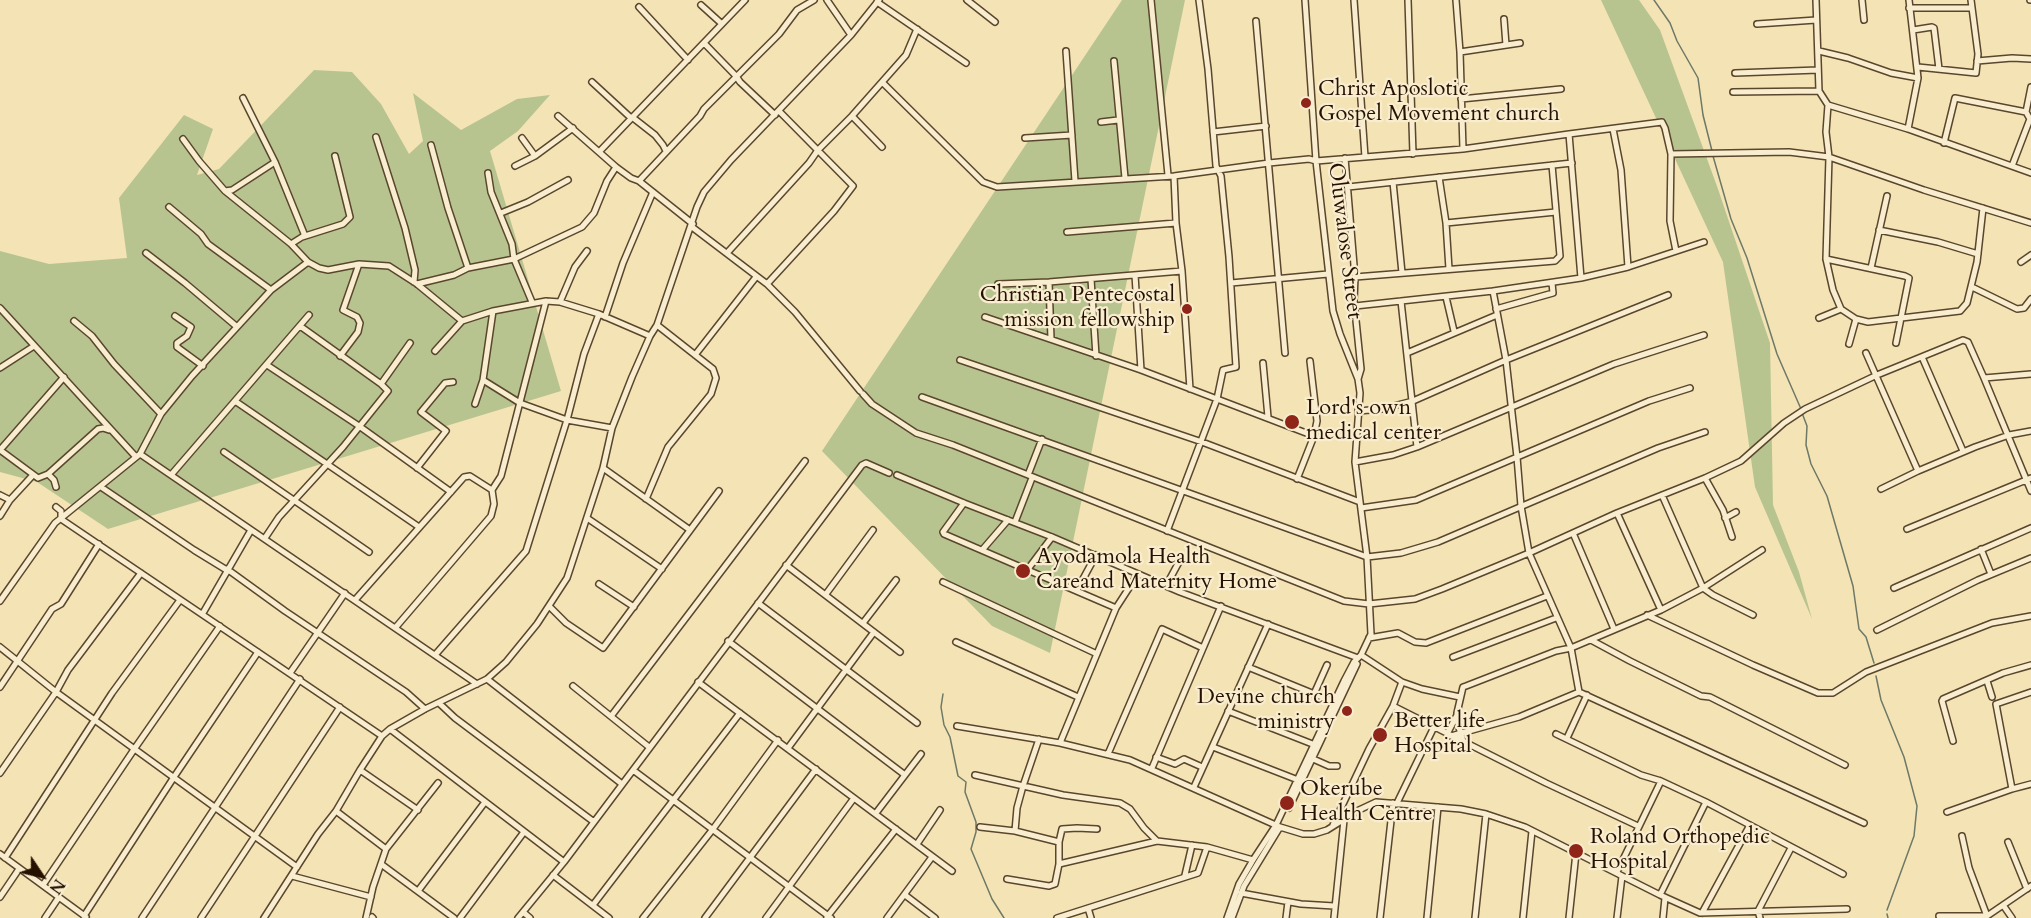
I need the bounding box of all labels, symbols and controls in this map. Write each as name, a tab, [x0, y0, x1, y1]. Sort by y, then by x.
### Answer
place label: Christ Aposlotic Gospel Movement church	[1318, 77, 1560, 128]
marker: Christ Aposlotic Gospel Movement church	[1299, 96, 1313, 110]
street label: Oluwalose Street	[1321, 161, 1367, 321]
place label: Christian Pentecostal mission fellowship	[980, 283, 1175, 334]
marker: Christian Pentecostal mission fellowship	[1180, 302, 1194, 316]
place label: Lord's own medical center	[1306, 396, 1441, 448]
marker: Lord's own medical center	[1283, 413, 1301, 431]
place label: Ayodamola Health Careand Maternity Home	[1036, 545, 1277, 596]
marker: Ayodamola Health Careand Maternity Home	[1014, 562, 1032, 580]
place label: Devine church ministry	[1197, 685, 1335, 736]
marker: Devine church ministry	[1340, 704, 1354, 718]
place label: Better life Hospital	[1394, 709, 1485, 760]
marker: Better life Hospital	[1371, 726, 1389, 744]
place label: Okerube Health Centre	[1300, 777, 1433, 828]
marker: Okerube Health Centre	[1278, 794, 1296, 812]
place label: Roland Orthopedic Hospital	[1590, 825, 1770, 876]
marker: Roland Orthopedic Hospital	[1567, 842, 1585, 860]
north arrow	[12, 846, 72, 906]
text: N	[44, 874, 70, 898]

